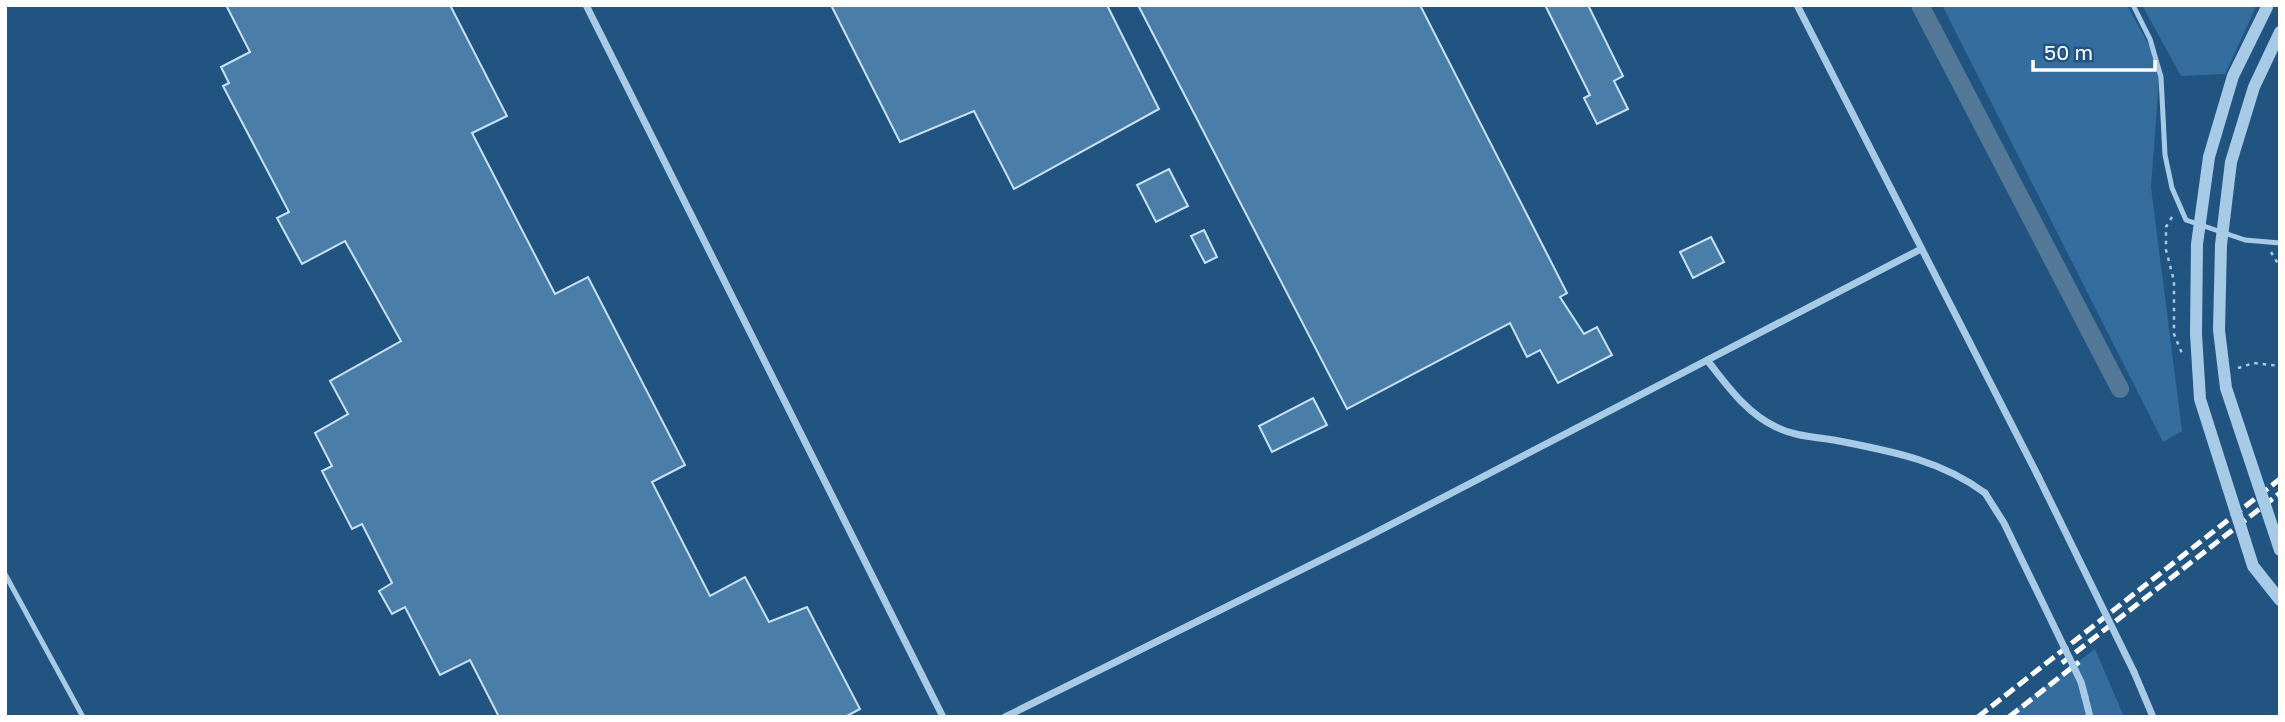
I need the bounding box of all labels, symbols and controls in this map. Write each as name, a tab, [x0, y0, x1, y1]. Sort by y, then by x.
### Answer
scale bar	[2033, 28, 2156, 72]
text: 50 m	[2044, 39, 2093, 65]

